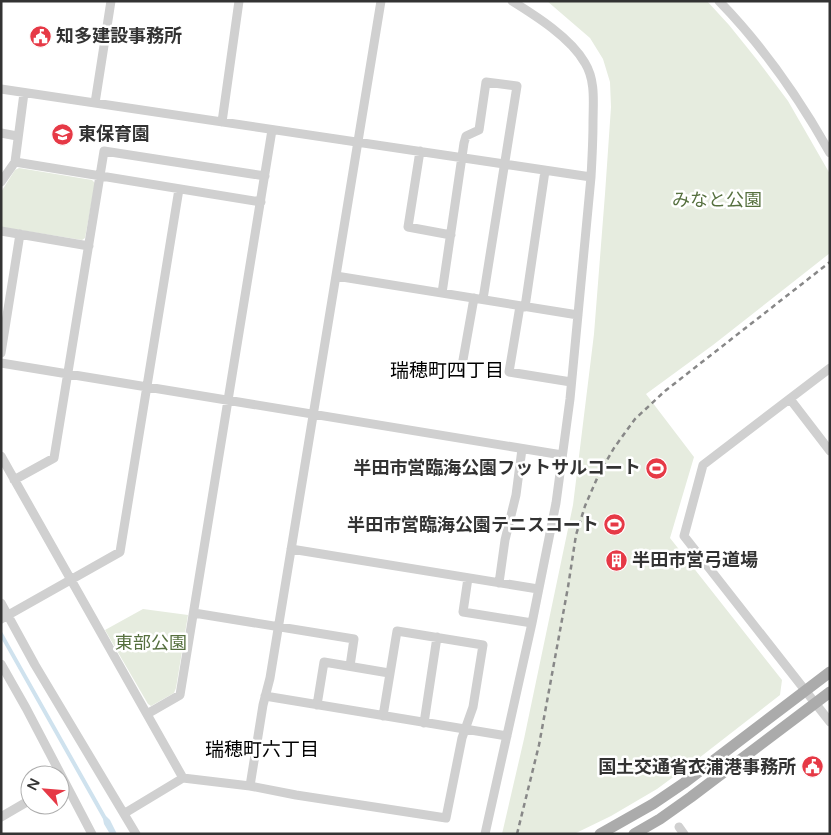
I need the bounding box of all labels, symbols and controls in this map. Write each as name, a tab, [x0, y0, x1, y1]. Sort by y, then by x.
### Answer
public building icon: 知多建設事務所	[28, 24, 52, 48]
place label: 知多建設事務所	[56, 25, 182, 47]
school or university icon: 東保育園	[50, 122, 74, 146]
place label: 東保育園	[78, 123, 150, 145]
park label: みなと公園	[672, 189, 762, 211]
district label: 瑞穂町四丁目	[390, 360, 504, 382]
sports icon: 半田市営臨海公園フットサルコート	[645, 456, 669, 480]
place label: 半田市営臨海公園フットサルコート	[353, 457, 641, 479]
sports icon: 半田市営臨海公園テニスコート	[603, 513, 627, 537]
place label: 半田市営臨海公園テニスコート	[347, 514, 599, 536]
building icon: 半田市営弓道場	[604, 548, 628, 572]
place label: 半田市営弓道場	[632, 549, 758, 571]
park label: 東部公園	[115, 632, 187, 654]
district label: 瑞穂町六丁目	[205, 739, 319, 761]
public building icon: 国土交通省衣浦港事務所	[800, 755, 824, 779]
place label: 国土交通省衣浦港事務所	[598, 756, 796, 778]
north arrow	[20, 765, 70, 815]
text: N	[24, 776, 44, 793]

